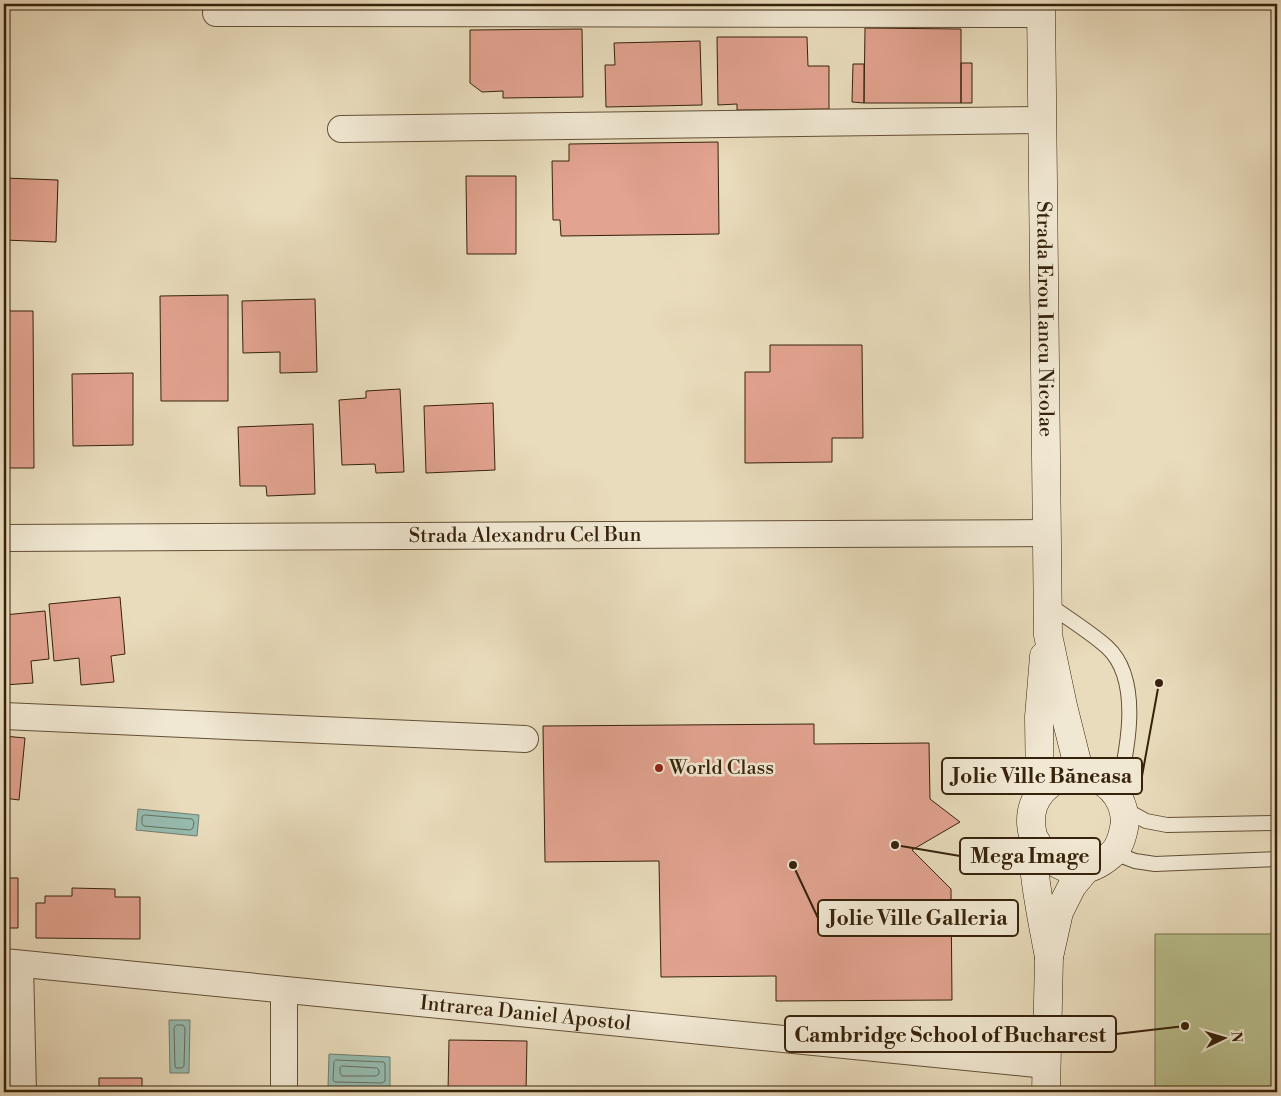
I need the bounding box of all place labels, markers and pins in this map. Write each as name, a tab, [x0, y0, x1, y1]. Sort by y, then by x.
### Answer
place label: World Class	[668, 756, 774, 781]
callout: Jolie Ville Băneasa	[942, 758, 1142, 794]
marker: World Class	[653, 762, 665, 774]
callout: Mega Image	[960, 838, 1100, 874]
callout: Jolie Ville Galleria	[818, 900, 1018, 936]
callout: Cambridge School of Bucharest	[785, 1016, 1116, 1052]

